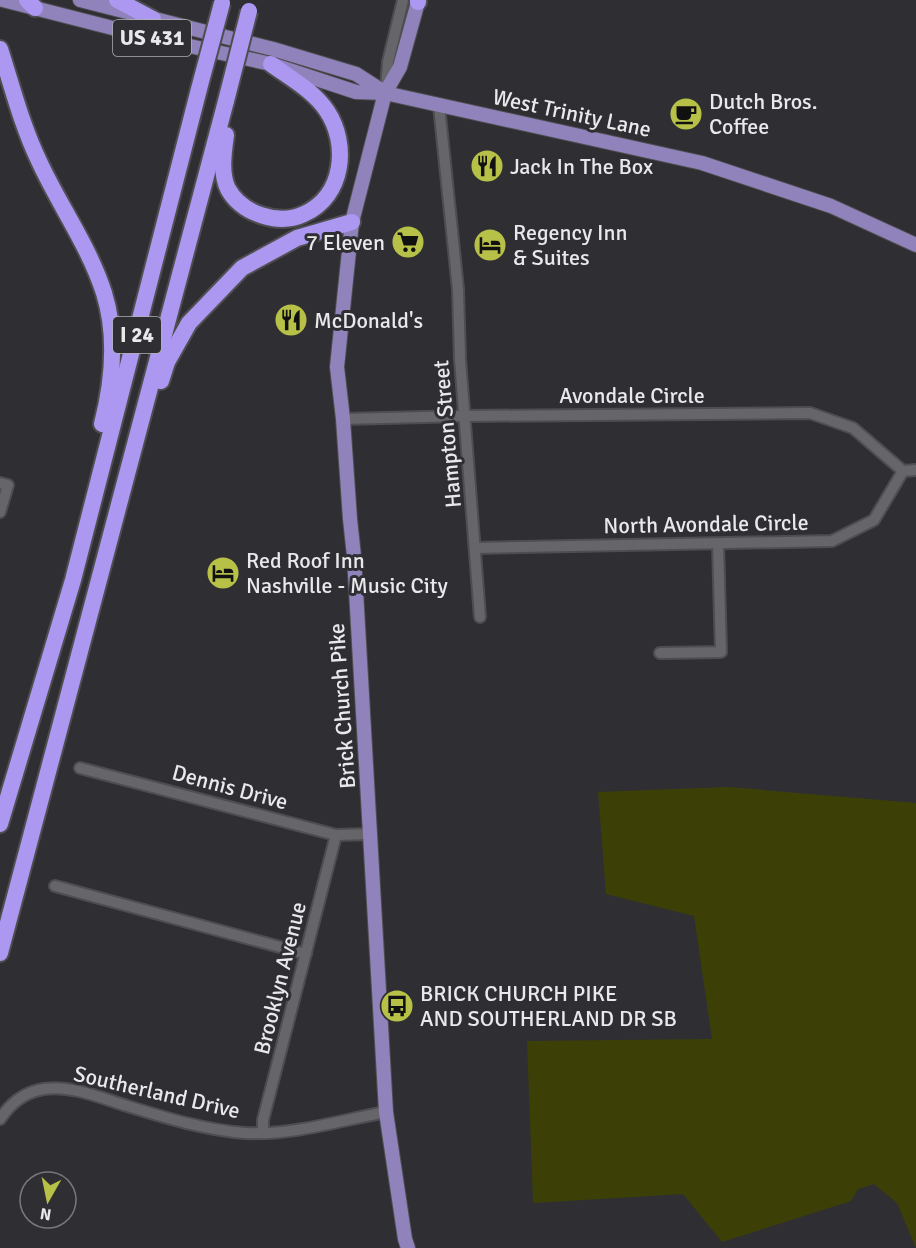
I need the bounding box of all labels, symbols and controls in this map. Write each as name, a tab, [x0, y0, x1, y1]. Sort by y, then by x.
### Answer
road number: US 431	[113, 20, 191, 56]
street label: West Trinity Lane	[490, 83, 654, 143]
place label: Dutch Bros. Coffee	[709, 88, 818, 140]
cafe icon: Dutch Bros. Coffee	[668, 96, 704, 132]
restaurant icon: Jack In The Box	[469, 148, 505, 184]
place label: Jack In The Box	[510, 153, 653, 180]
place label: Regency Inn & Suites	[513, 219, 628, 271]
supermarket icon: 7 Eleven	[390, 224, 426, 260]
hotel icon: Regency Inn & Suites	[472, 227, 508, 263]
place label: 7 Eleven	[306, 229, 385, 256]
restaurant icon: McDonald's	[273, 302, 309, 338]
place label: McDonald's	[314, 307, 423, 334]
road number: I 24	[113, 317, 161, 353]
street label: Hampton Street	[427, 359, 467, 509]
street label: Avondale Circle	[559, 382, 705, 409]
street label: North Avondale Circle	[603, 509, 809, 539]
place label: Red Roof Inn Nashville - Music City	[246, 547, 449, 599]
hotel icon: Red Roof Inn Nashville - Music City	[205, 555, 241, 591]
street label: Brick Church Pike	[323, 622, 361, 790]
street label: Dennis Drive	[169, 759, 291, 815]
street label: Brooklyn Avenue	[248, 899, 312, 1057]
place label: BRICK CHURCH PIKE AND SOUTHERLAND DR SB	[420, 980, 677, 1032]
bus stop icon: BRICK CHURCH PIKE AND SOUTHERLAND DR SB	[379, 988, 415, 1024]
street label: Southerland Drive	[71, 1060, 243, 1124]
north arrow	[18, 1170, 78, 1230]
text: N	[39, 1203, 53, 1225]

